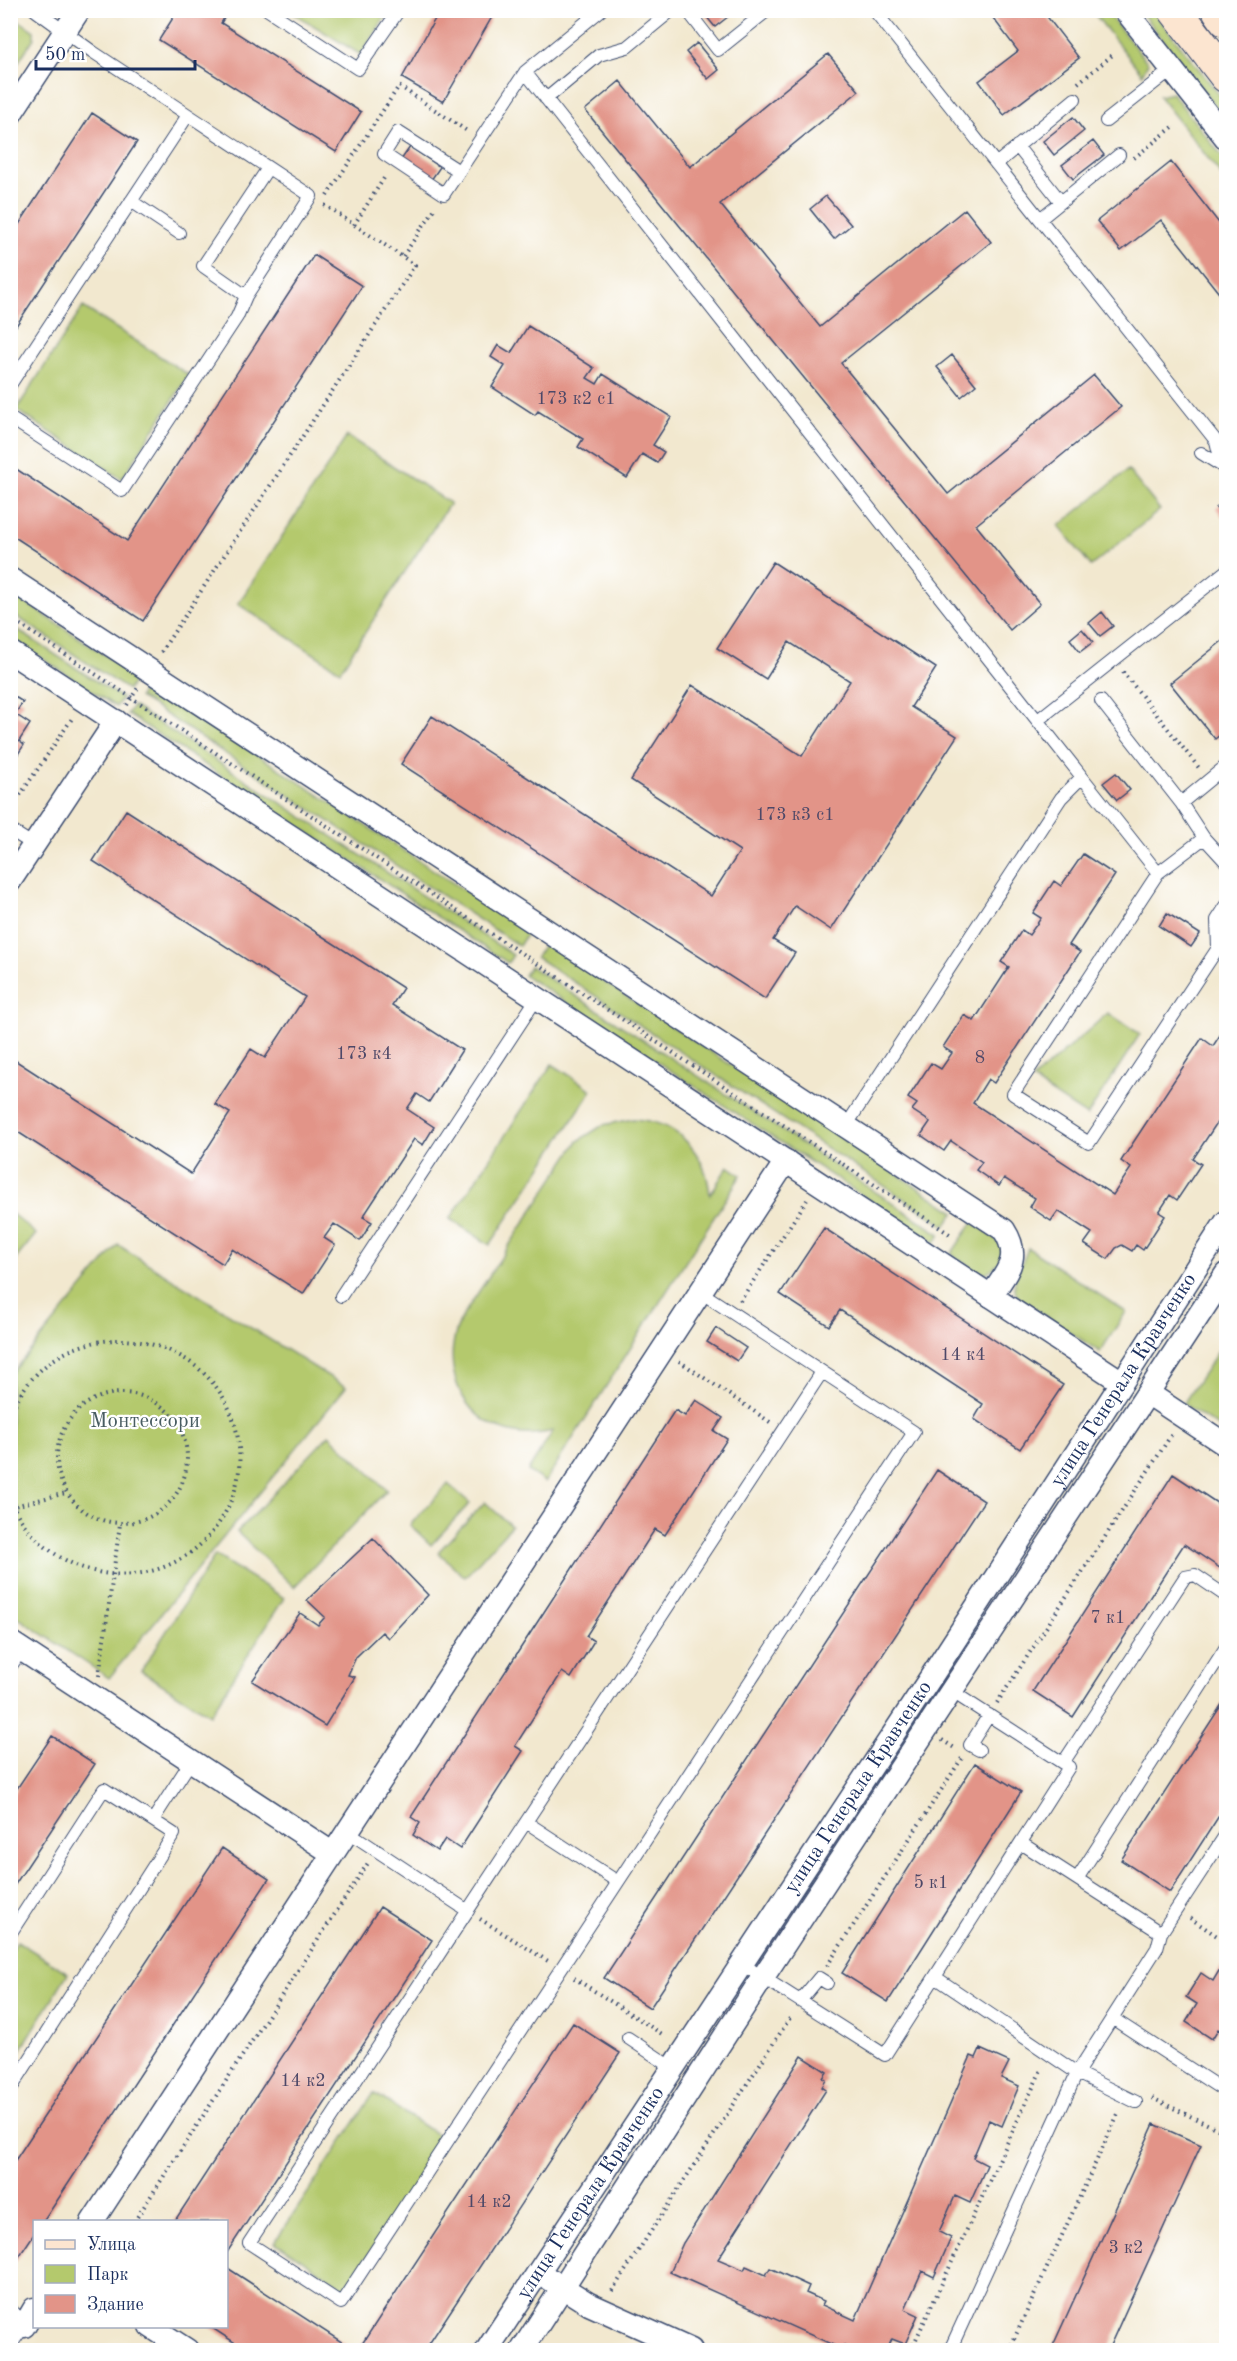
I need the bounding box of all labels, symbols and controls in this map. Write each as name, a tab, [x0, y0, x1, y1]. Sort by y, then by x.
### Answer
scale bar	[36, 33, 195, 71]
text: 50 m	[45, 46, 85, 64]
house number: 173 к2 с1	[536, 390, 616, 408]
house number: 173 к3 с1	[755, 806, 835, 824]
house number: 173 к4	[336, 1045, 392, 1063]
house number: 8	[975, 1049, 985, 1067]
street label: улица Генерала Кравченко	[1047, 1270, 1200, 1491]
house number: 14 к4	[940, 1346, 986, 1364]
park label: Монтессори	[90, 1411, 200, 1432]
house number: 7 к1	[1091, 1609, 1125, 1627]
street label: улица Генерала Кравченко	[781, 1677, 936, 1898]
house number: 5 к1	[914, 1874, 948, 1892]
house number: 14 к2	[280, 2072, 326, 2090]
street label: улица Генерала Кравченко	[513, 2083, 668, 2303]
house number: 14 к2	[466, 2193, 512, 2211]
legend	[33, 2220, 228, 2328]
text: Улица	[87, 2236, 136, 2254]
house number: 3 к2	[1109, 2239, 1143, 2257]
text: Парк	[87, 2266, 128, 2284]
text: Здание	[87, 2296, 144, 2314]

